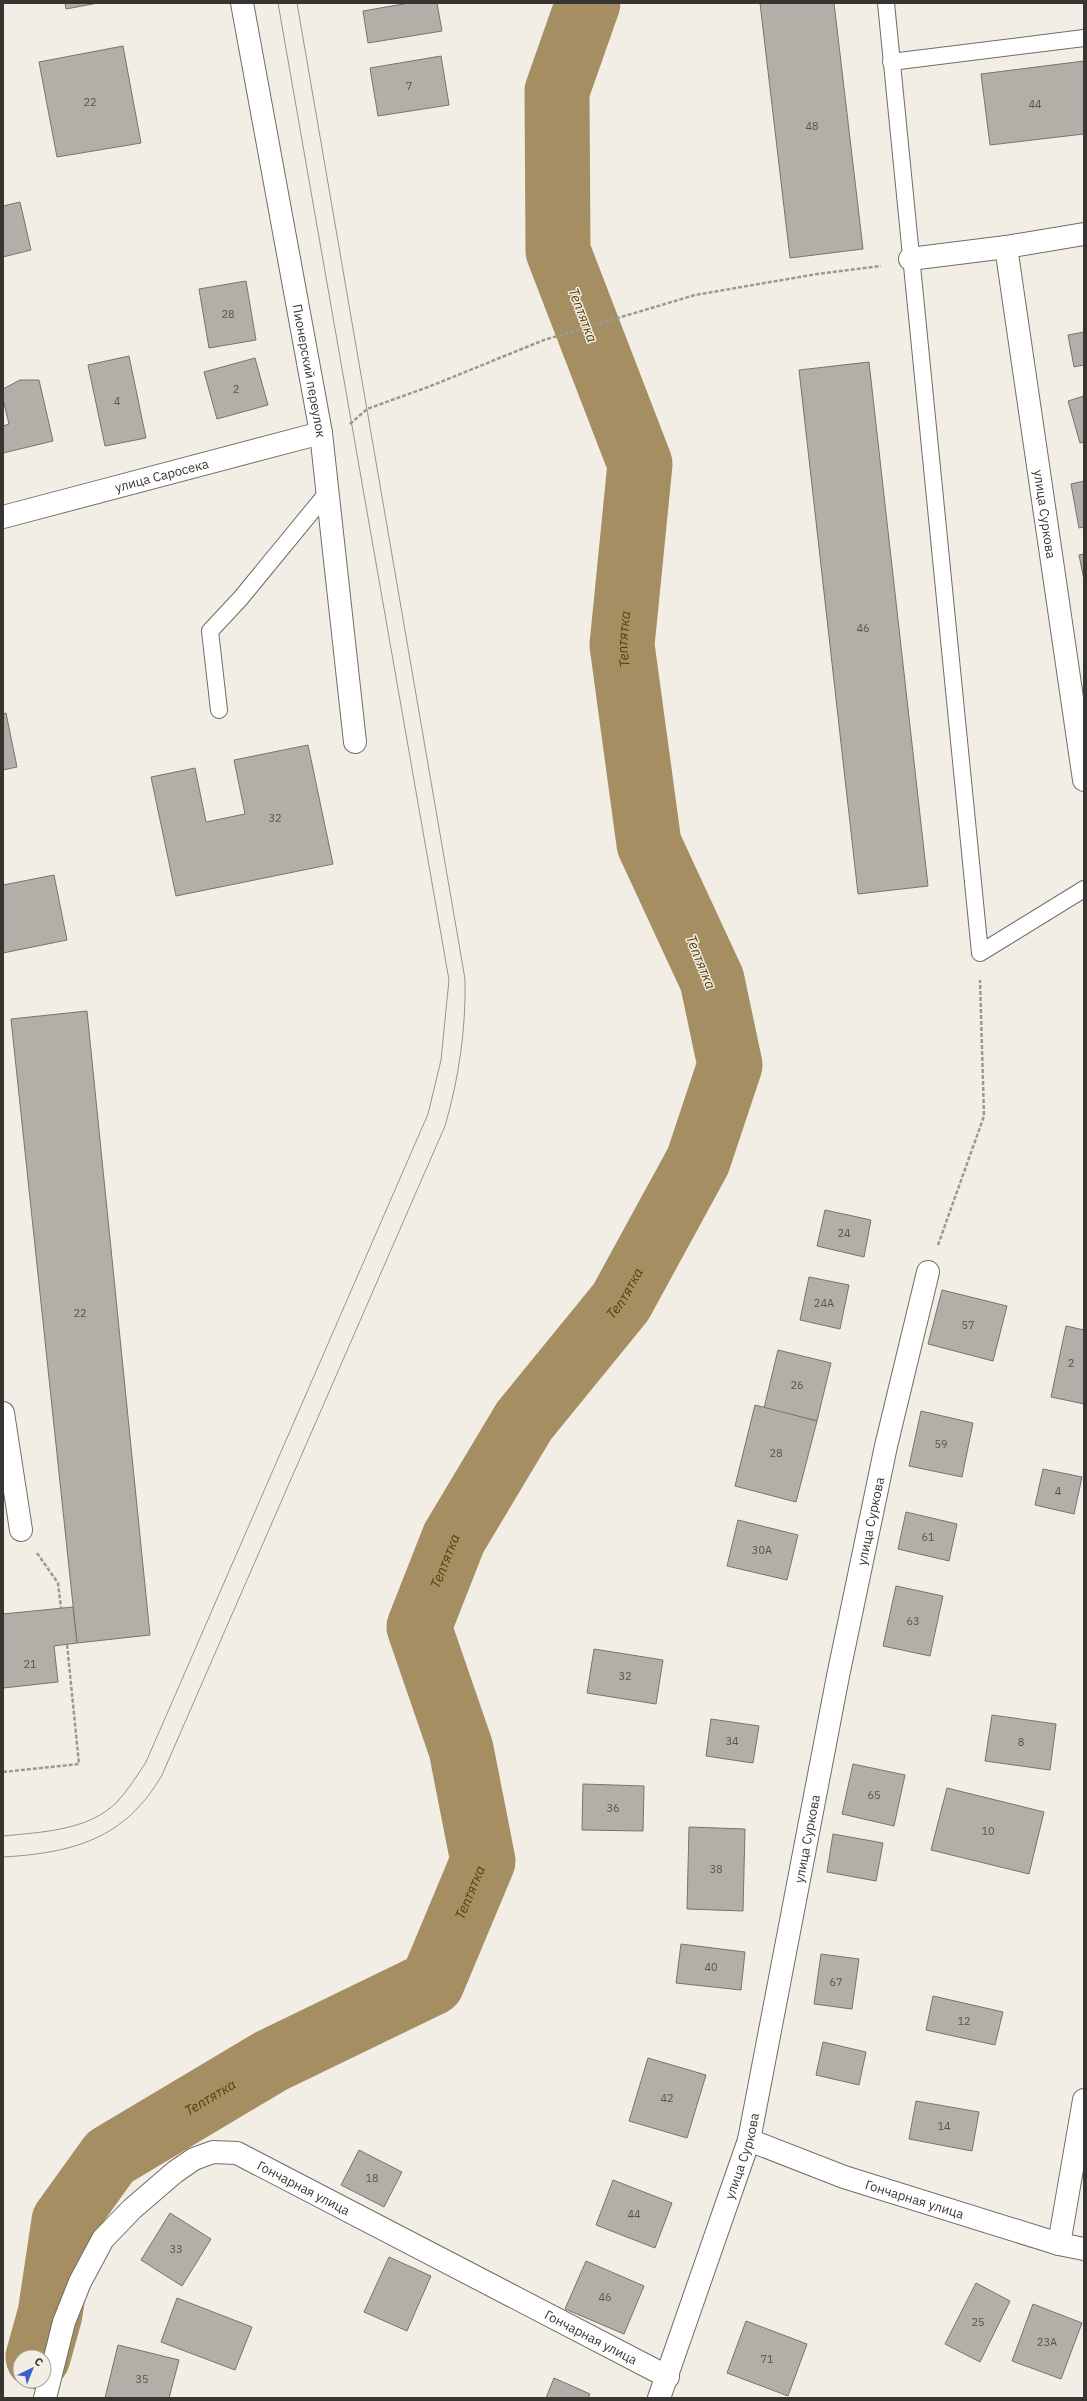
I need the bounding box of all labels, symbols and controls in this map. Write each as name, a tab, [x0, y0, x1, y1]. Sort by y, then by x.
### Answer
house number: 7	[406, 79, 412, 93]
house number: 22	[83, 95, 97, 109]
house number: 44	[1028, 97, 1042, 111]
house number: 48	[805, 119, 819, 133]
water label: Тептятка	[564, 285, 602, 345]
street label: Пионерский переулок	[289, 303, 330, 439]
house number: 28	[221, 307, 235, 321]
house number: 2	[233, 382, 239, 396]
house number: 4	[114, 394, 121, 408]
street label: улица Саросека	[113, 455, 210, 496]
street label: улица Суркова	[1030, 469, 1060, 560]
water label: Тептятка	[613, 610, 634, 669]
house number: 46	[856, 621, 870, 635]
house number: 32	[268, 811, 282, 825]
water label: Тептятка	[682, 932, 720, 992]
house number: 24	[837, 1226, 851, 1240]
water label: Тептятка	[602, 1265, 647, 1323]
house number: 24А	[814, 1296, 834, 1310]
house number: 22	[73, 1306, 87, 1320]
house number: 57	[961, 1318, 975, 1332]
house number: 2	[1068, 1356, 1074, 1370]
house number: 26	[790, 1378, 804, 1392]
house number: 59	[934, 1437, 948, 1451]
house number: 28	[769, 1446, 783, 1460]
street label: улица Суркова	[853, 1475, 888, 1567]
house number: 4	[1055, 1484, 1062, 1498]
house number: 61	[921, 1530, 935, 1544]
water label: Тептятка	[426, 1531, 464, 1591]
house number: 30А	[752, 1543, 772, 1557]
house number: 63	[906, 1614, 920, 1628]
house number: 21	[23, 1657, 37, 1671]
house number: 32	[618, 1669, 632, 1683]
house number: 34	[725, 1734, 739, 1748]
house number: 8	[1018, 1735, 1024, 1749]
house number: 65	[867, 1788, 881, 1802]
street label: улица Суркова	[790, 1793, 824, 1884]
house number: 36	[606, 1801, 620, 1815]
house number: 10	[981, 1824, 995, 1838]
house number: 38	[709, 1862, 723, 1876]
water label: Тептятка	[451, 1863, 489, 1922]
house number: 40	[704, 1960, 718, 1974]
house number: 67	[829, 1975, 843, 1989]
house number: 12	[957, 2014, 971, 2028]
water label: Тептятка	[181, 2075, 239, 2120]
house number: 42	[660, 2091, 674, 2105]
street label: улица Суркова	[721, 2111, 763, 2201]
house number: 14	[937, 2119, 951, 2133]
street label: Гончарная улица	[254, 2156, 353, 2219]
house number: 18	[365, 2171, 379, 2185]
street label: Гончарная улица	[863, 2176, 966, 2222]
house number: 44	[627, 2207, 641, 2221]
house number: 33	[169, 2242, 183, 2256]
house number: 46	[598, 2290, 612, 2304]
street label: Гончарная улица	[542, 2306, 640, 2368]
house number: 25	[971, 2315, 985, 2329]
house number: 23А	[1037, 2335, 1057, 2349]
north arrow	[12, 2349, 52, 2389]
house number: 71	[760, 2352, 774, 2366]
text: С	[31, 2354, 46, 2369]
house number: 35	[135, 2372, 149, 2386]

